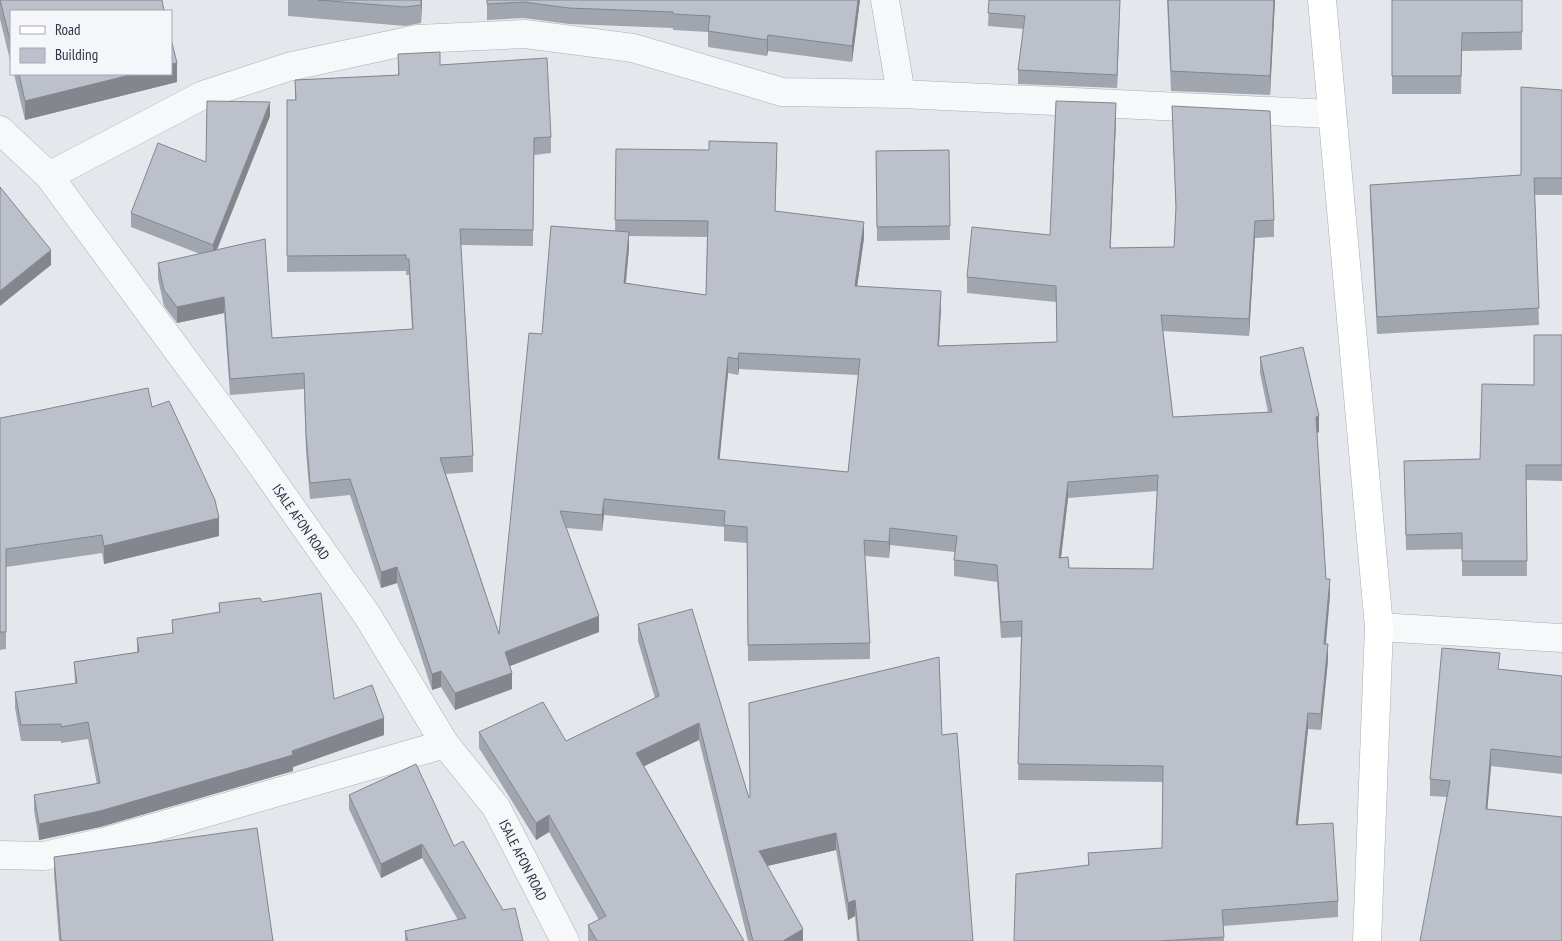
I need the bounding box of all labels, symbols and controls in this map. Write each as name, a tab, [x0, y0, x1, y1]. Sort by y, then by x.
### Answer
legend	[10, 10, 172, 75]
text: Road	[55, 20, 81, 39]
text: Building	[55, 45, 98, 64]
street label: ISALE AFON ROAD	[268, 481, 334, 563]
street label: ISALE AFON ROAD	[495, 816, 551, 904]

